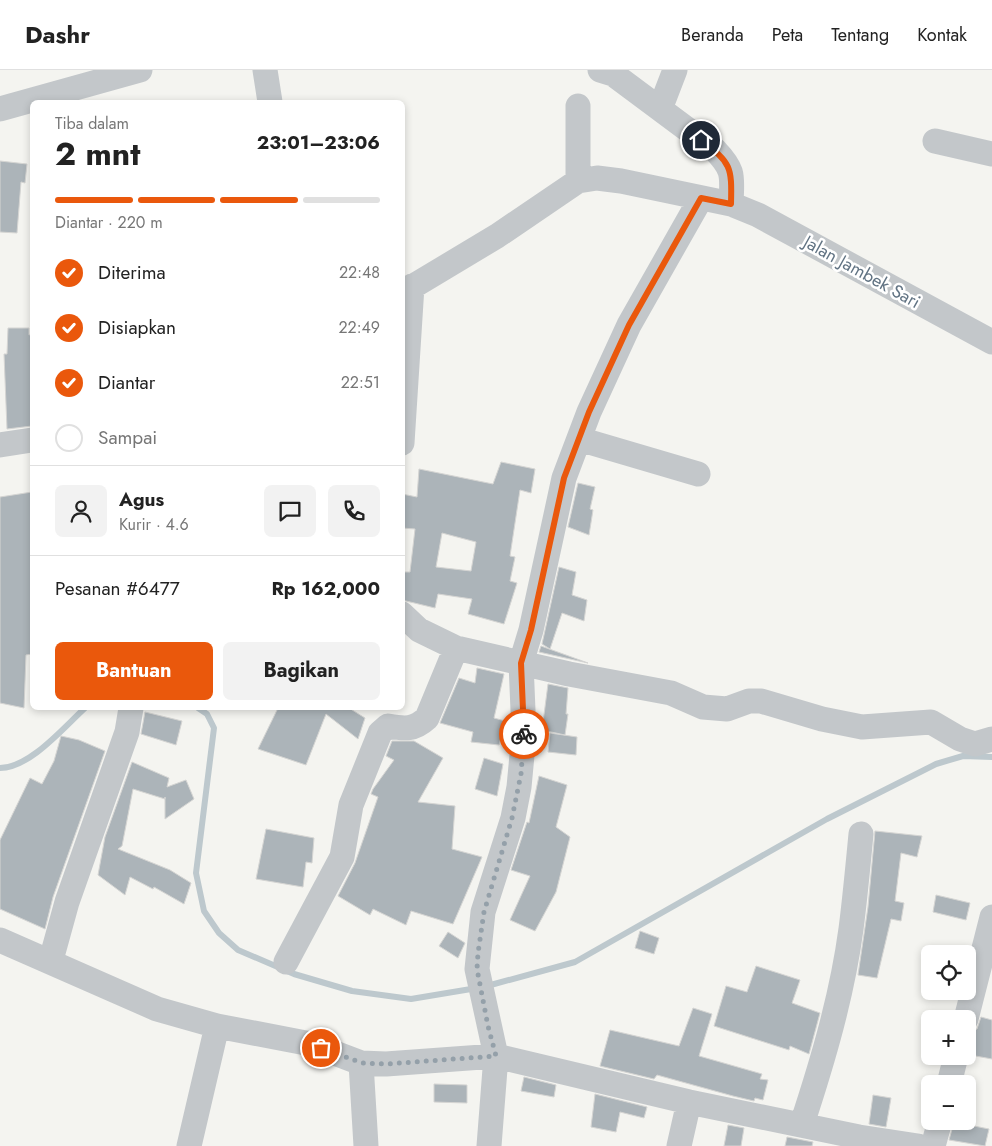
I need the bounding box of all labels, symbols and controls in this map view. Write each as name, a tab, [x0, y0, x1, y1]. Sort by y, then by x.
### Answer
text: Dashr	[25, 17, 90, 52]
text: Beranda	[681, 22, 744, 48]
text: Peta	[772, 22, 803, 48]
text: Tentang	[831, 22, 889, 48]
text: Kontak	[917, 22, 967, 48]
text: Tiba dalam	[55, 112, 129, 135]
pin	[680, 119, 722, 161]
icon: home	[687, 126, 715, 154]
text: 23:01–23:06	[257, 129, 380, 156]
text: 2 mnt	[55, 131, 140, 177]
text: Diantar · 220 m	[55, 211, 163, 234]
street label: Jalan Jambek Sari	[797, 228, 925, 315]
icon: check	[55, 259, 83, 287]
text: Diterima	[98, 259, 166, 286]
text: 22:48	[339, 261, 380, 284]
icon: check	[55, 314, 83, 342]
text: Disiapkan	[98, 314, 176, 341]
text: 22:49	[338, 316, 380, 339]
icon: check	[55, 369, 83, 397]
text: Diantar	[98, 369, 155, 396]
text: 22:51	[341, 371, 380, 394]
text: Sampai	[98, 424, 157, 451]
button: person	[55, 485, 107, 537]
button: chat	[264, 485, 316, 537]
button: phone	[328, 485, 380, 537]
text: Agus	[119, 486, 164, 513]
text: Kurir · 4.6	[119, 513, 189, 536]
text: Pesanan #6477	[55, 575, 180, 602]
text: Rp 162,000	[272, 575, 380, 602]
button: Bantuan	[55, 642, 213, 700]
button: Bagikan	[223, 642, 380, 700]
courier	[499, 709, 549, 759]
icon: bike	[510, 720, 538, 748]
map controls	[921, 945, 976, 1130]
button: locate	[921, 945, 976, 1000]
button: +	[921, 1010, 976, 1065]
pin	[300, 1027, 342, 1069]
icon: bag	[307, 1034, 335, 1062]
button: −	[921, 1075, 976, 1130]

